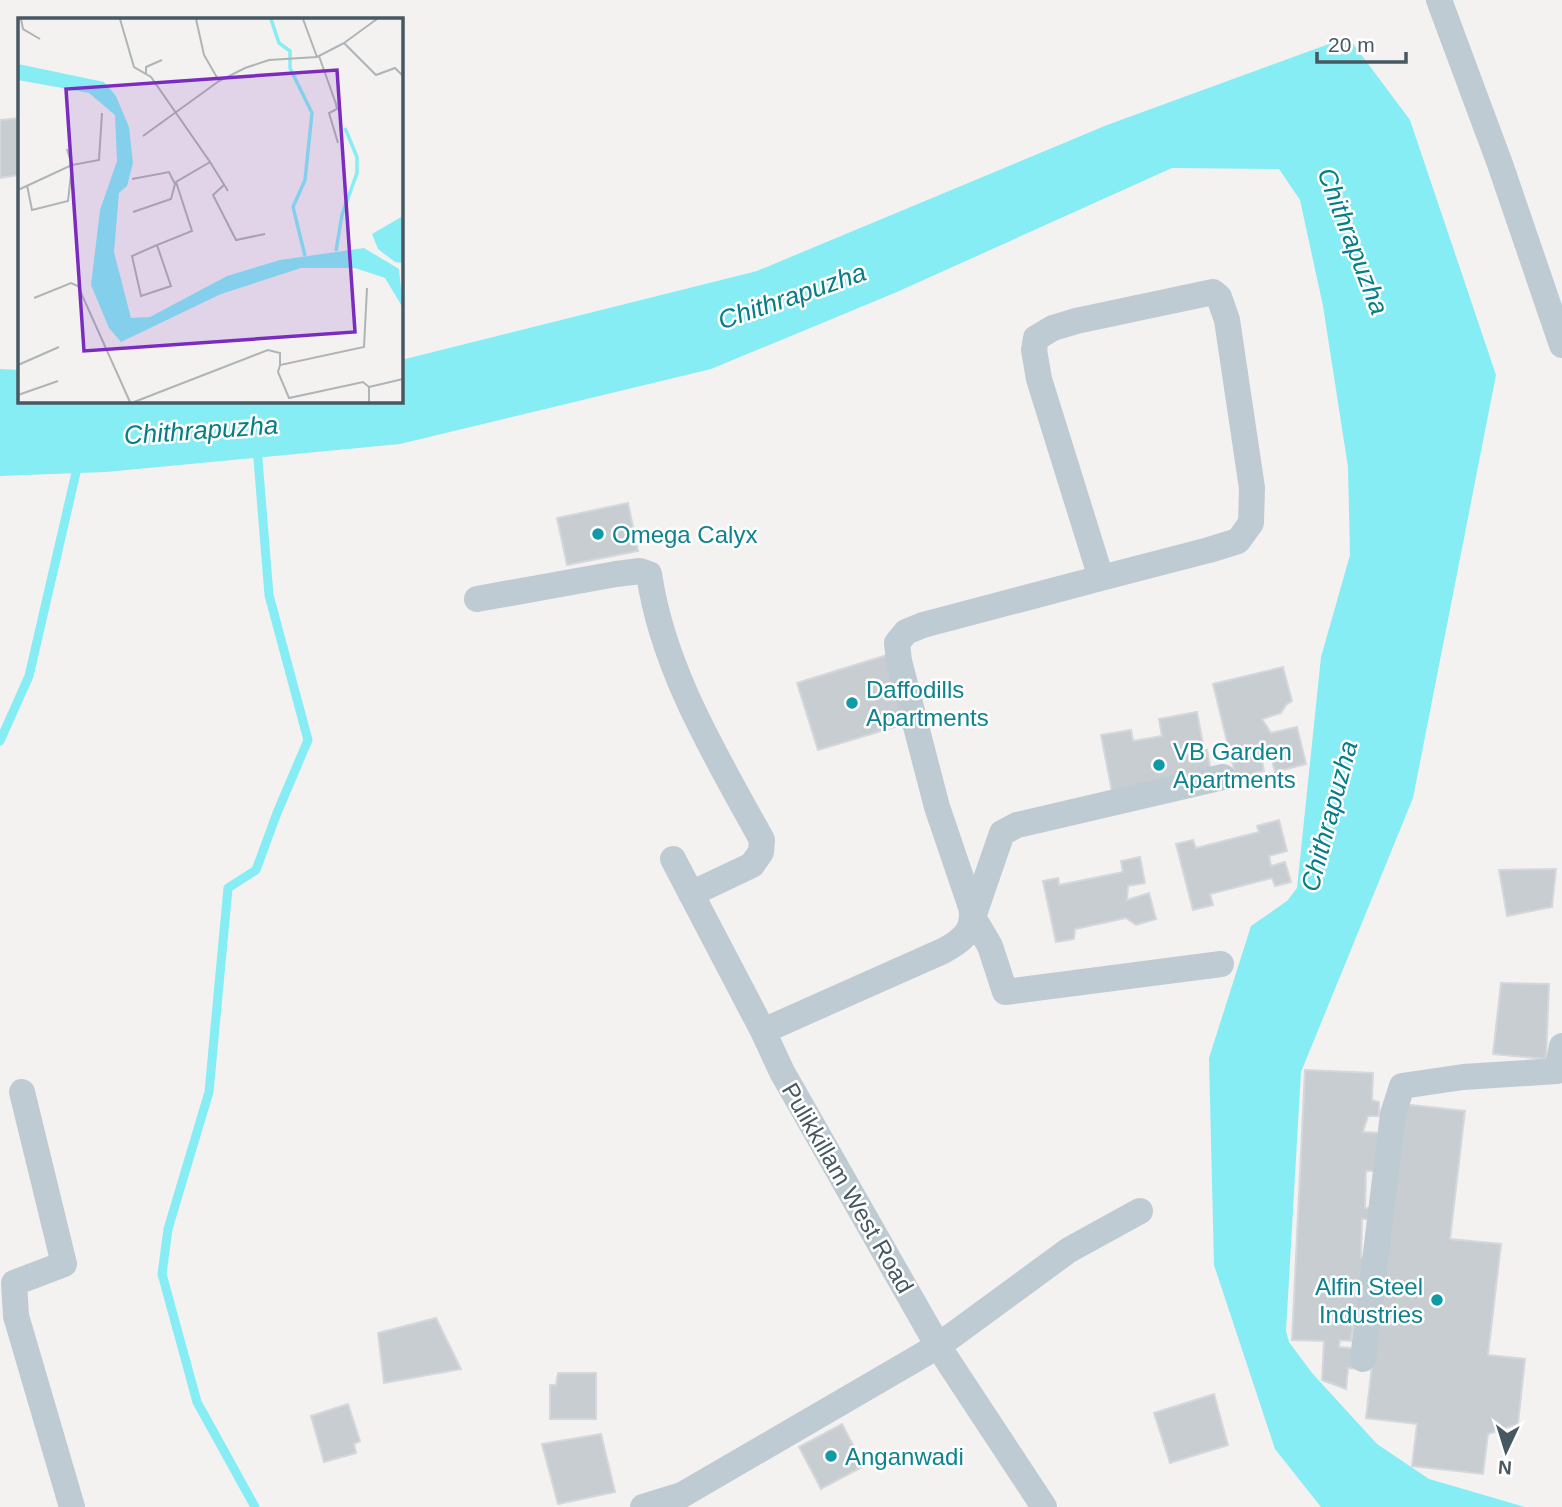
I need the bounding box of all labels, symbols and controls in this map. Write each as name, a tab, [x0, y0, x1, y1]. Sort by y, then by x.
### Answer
inset map	[18, 18, 402, 402]
scale bar	[1317, 21, 1406, 65]
text: 20 m	[1328, 33, 1375, 56]
water label: Chithrapuzha	[1311, 163, 1395, 319]
water label: Chithrapuzha	[714, 257, 870, 335]
water label: Chithrapuzha	[123, 410, 279, 450]
place label: Omega Calyx	[612, 521, 757, 548]
marker: Omega Calyx	[590, 526, 606, 542]
place label: Daffodills Apartments	[866, 676, 989, 731]
marker: Daffodills Apartments	[844, 695, 860, 711]
water label: Chithrapuzha	[1294, 737, 1364, 895]
place label: VB Garden Apartments	[1173, 738, 1296, 793]
marker: VB Garden Apartments	[1151, 757, 1167, 773]
street label: Pulikkillam West Road	[777, 1078, 919, 1298]
place label: Alfin Steel Industries	[1315, 1273, 1423, 1328]
marker: Alfin Steel Industries	[1429, 1292, 1445, 1308]
north arrow	[1471, 1416, 1541, 1486]
place label: Anganwadi	[845, 1443, 964, 1470]
marker: Anganwadi	[823, 1448, 839, 1464]
text: N	[1497, 1457, 1512, 1478]

